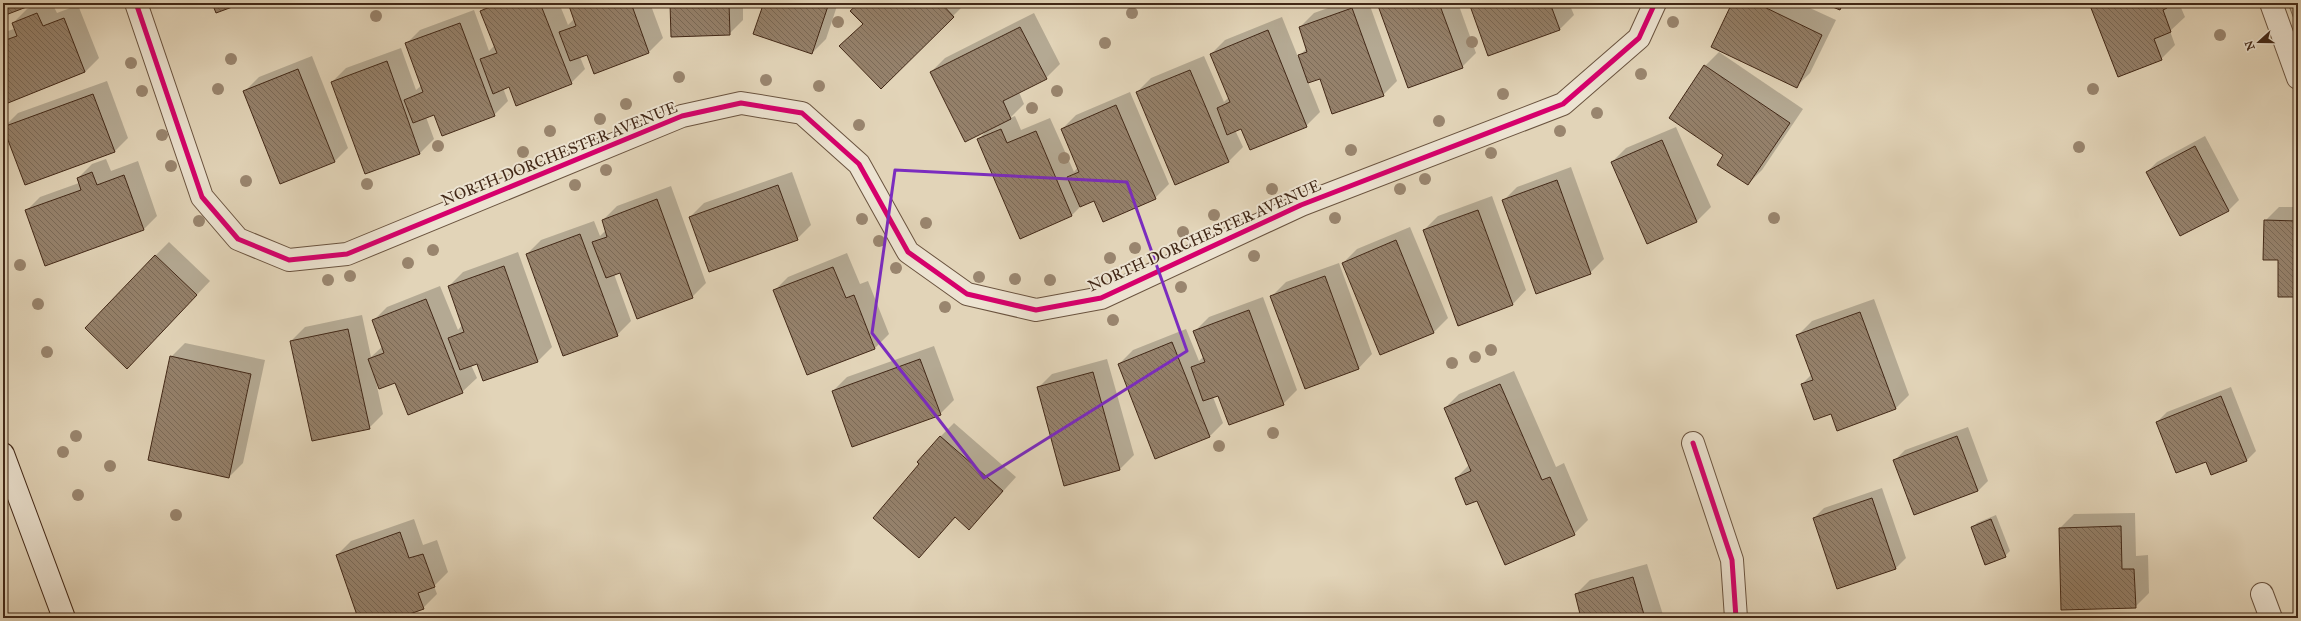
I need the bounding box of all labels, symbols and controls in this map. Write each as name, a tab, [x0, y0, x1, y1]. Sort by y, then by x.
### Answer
north arrow	[2239, 22, 2279, 62]
text: N	[2242, 38, 2258, 52]
street label: NORTH DORCHESTER AVENUE	[438, 97, 680, 210]
street label: NORTH DORCHESTER AVENUE	[1085, 175, 1323, 296]

